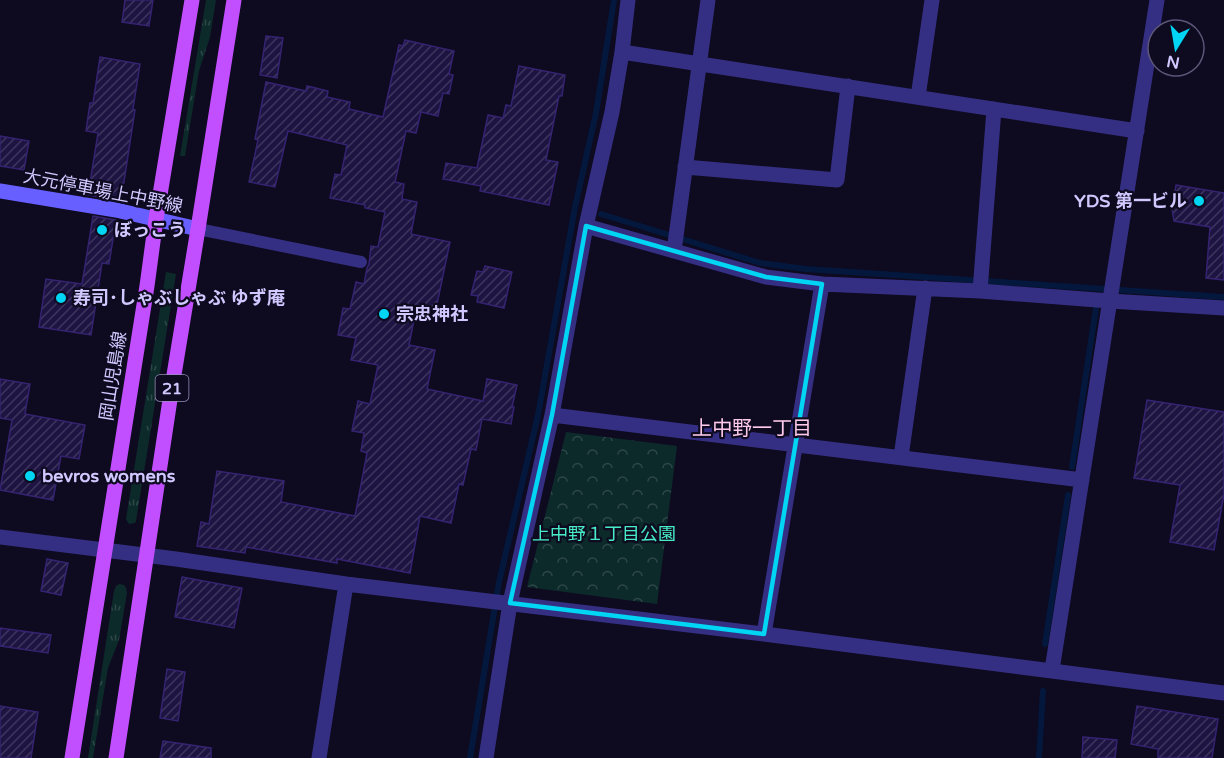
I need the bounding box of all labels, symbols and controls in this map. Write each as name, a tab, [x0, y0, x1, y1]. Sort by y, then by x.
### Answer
north arrow	[1146, 18, 1206, 78]
text: N	[1165, 51, 1182, 73]
street label: 大元停車場上中野線	[21, 165, 185, 217]
place label: YDS 第一ビル	[1074, 190, 1187, 212]
marker: YDS 第一ビル	[1192, 194, 1206, 208]
place label: ぼっこう	[114, 219, 186, 241]
marker: ぼっこう	[95, 223, 109, 237]
place label: 寿司･しゃぶしゃぶ ゆず庵	[73, 287, 285, 309]
marker: 寿司･しゃぶしゃぶ ゆず庵	[54, 291, 68, 305]
place label: 宗忠神社	[396, 303, 468, 325]
marker: 宗忠神社	[377, 307, 391, 321]
street label: 岡山児島線	[95, 330, 131, 422]
road number: 21	[156, 375, 188, 401]
district label: 上中野一丁目	[692, 417, 812, 441]
place label: bevros womens	[42, 465, 176, 487]
marker: bevros womens	[23, 469, 37, 483]
park label: 上中野１丁目公園	[532, 523, 676, 545]

